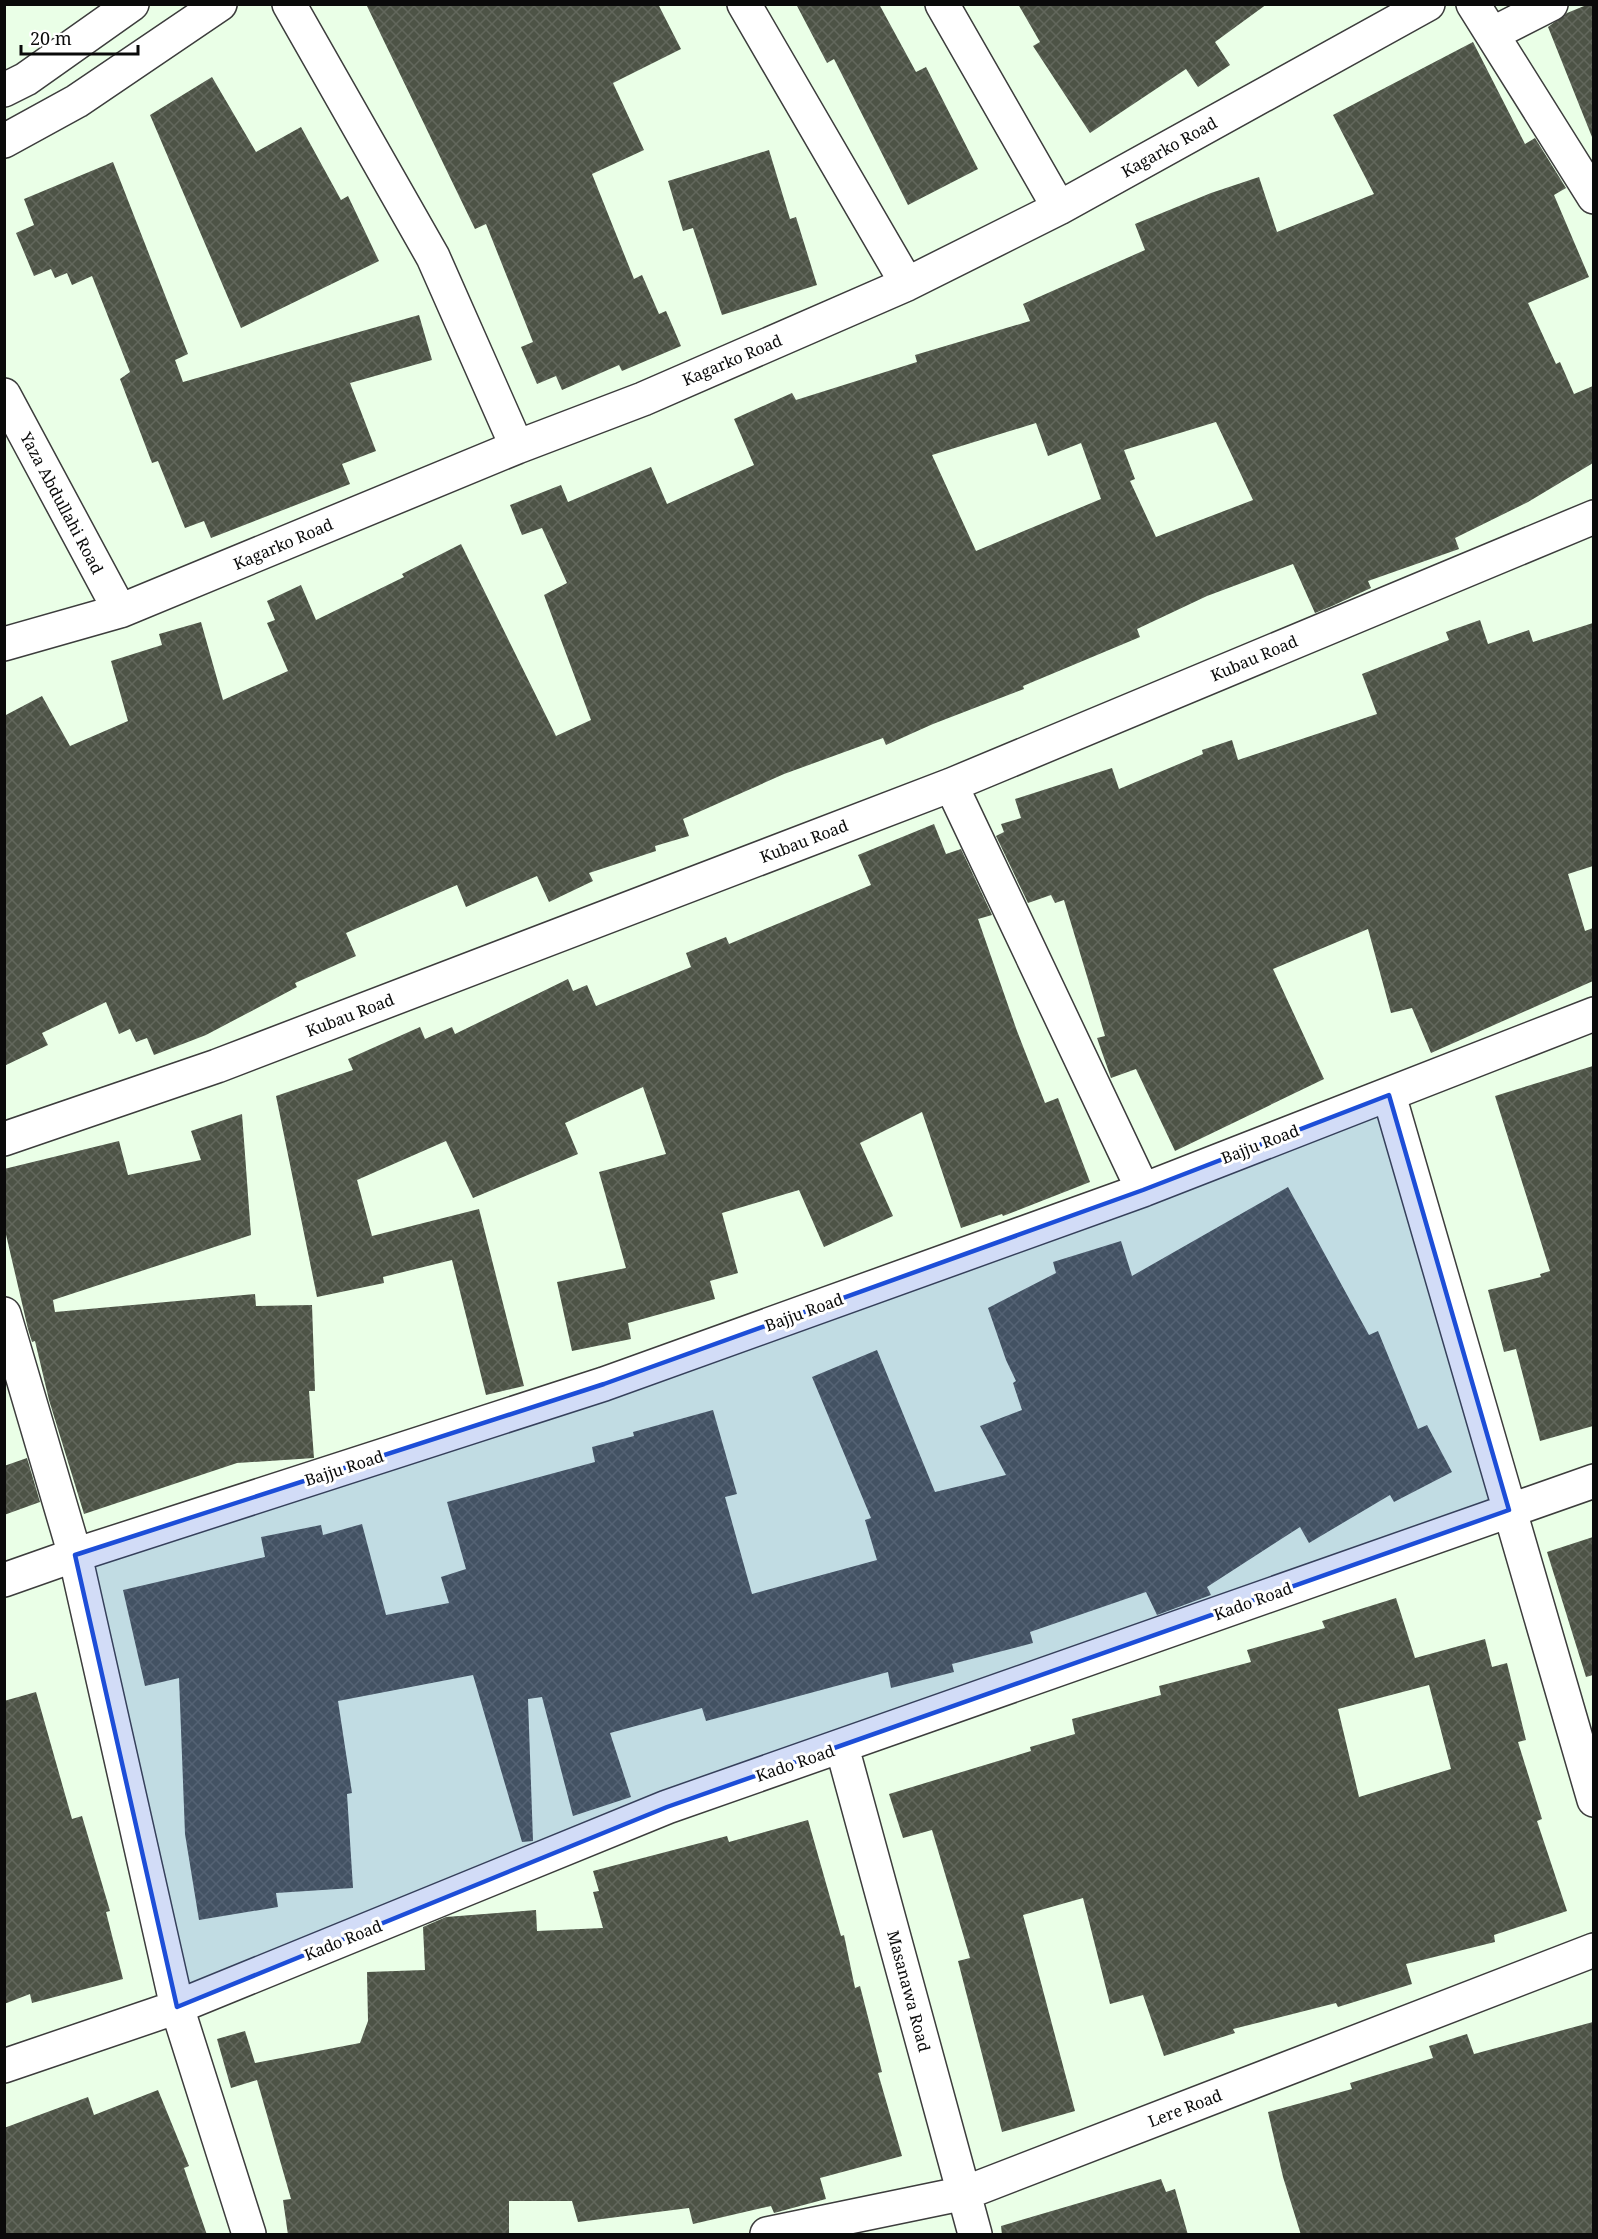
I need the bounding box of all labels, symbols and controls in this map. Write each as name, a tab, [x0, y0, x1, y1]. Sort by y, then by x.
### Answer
scale bar	[21, 18, 138, 56]
text: 20 m	[30, 26, 72, 50]
street label: Kagarko Road	[1117, 112, 1221, 182]
street label: Kagarko Road	[679, 329, 785, 391]
street label: Yaza Abdullahi Road	[15, 427, 109, 578]
street label: Kagarko Road	[230, 513, 336, 575]
street label: Kubau Road	[1207, 630, 1301, 686]
street label: Kubau Road	[757, 814, 851, 868]
street label: Kubau Road	[303, 988, 397, 1042]
street label: Bajju Road	[1218, 1119, 1302, 1169]
street label: Bajju Road	[762, 1288, 846, 1336]
street label: Bajju Road	[302, 1445, 387, 1491]
street label: Kado Road	[1211, 1577, 1295, 1625]
street label: Kado Road	[753, 1739, 838, 1787]
street label: Kado Road	[301, 1914, 385, 1966]
street label: Masanawa Road	[882, 1928, 936, 2054]
street label: Lere Road	[1145, 2084, 1225, 2132]

